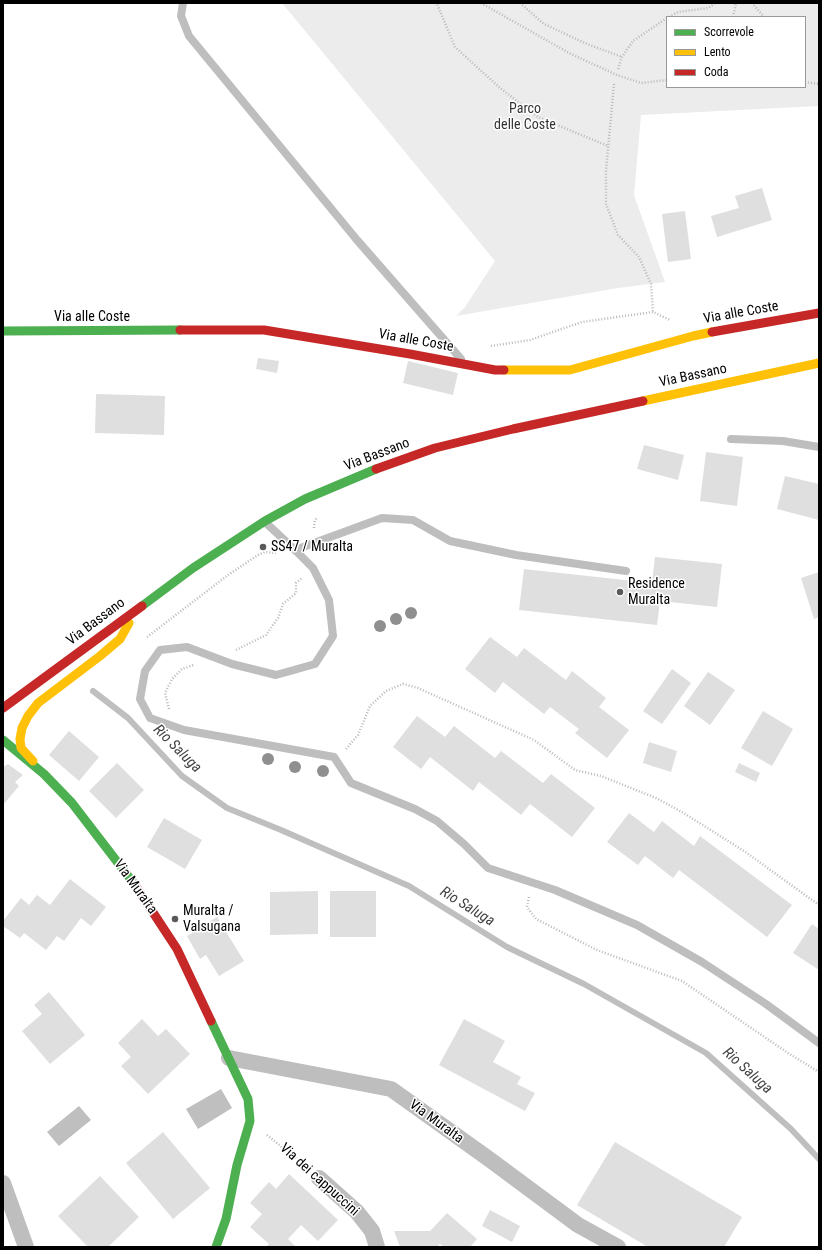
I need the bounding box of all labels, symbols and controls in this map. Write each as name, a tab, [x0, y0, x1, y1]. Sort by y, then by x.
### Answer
legend	[666, 16, 806, 88]
text: Scorrevole	[704, 25, 754, 39]
text: Lento	[704, 45, 731, 59]
text: Coda	[704, 65, 729, 79]
park label: Parco delle Coste	[494, 101, 556, 134]
street label: Via alle Coste	[702, 298, 780, 328]
street label: Via alle Coste	[54, 309, 130, 325]
street label: Via alle Coste	[377, 326, 455, 356]
street label: Via Bassano	[658, 361, 728, 391]
street label: Via Bassano	[342, 435, 412, 475]
place label: SS47 / Muralta	[271, 539, 353, 555]
marker: SS47 / Muralta	[258, 542, 268, 552]
place label: Residence Muralta	[628, 576, 685, 608]
marker: Residence Muralta	[615, 587, 625, 597]
street label: Via Bassano	[64, 595, 128, 649]
water label: Rio Saluga	[149, 721, 205, 777]
street label: Via Muralta	[110, 857, 160, 917]
water label: Rio Saluga	[436, 883, 498, 931]
place label: Muralta / Valsugana	[183, 903, 241, 936]
marker: Muralta / Valsugana	[170, 914, 180, 924]
water label: Rio Saluga	[718, 1044, 776, 1098]
street label: Via Muralta	[406, 1097, 466, 1147]
street label: Via dei cappuccini	[276, 1140, 362, 1220]

